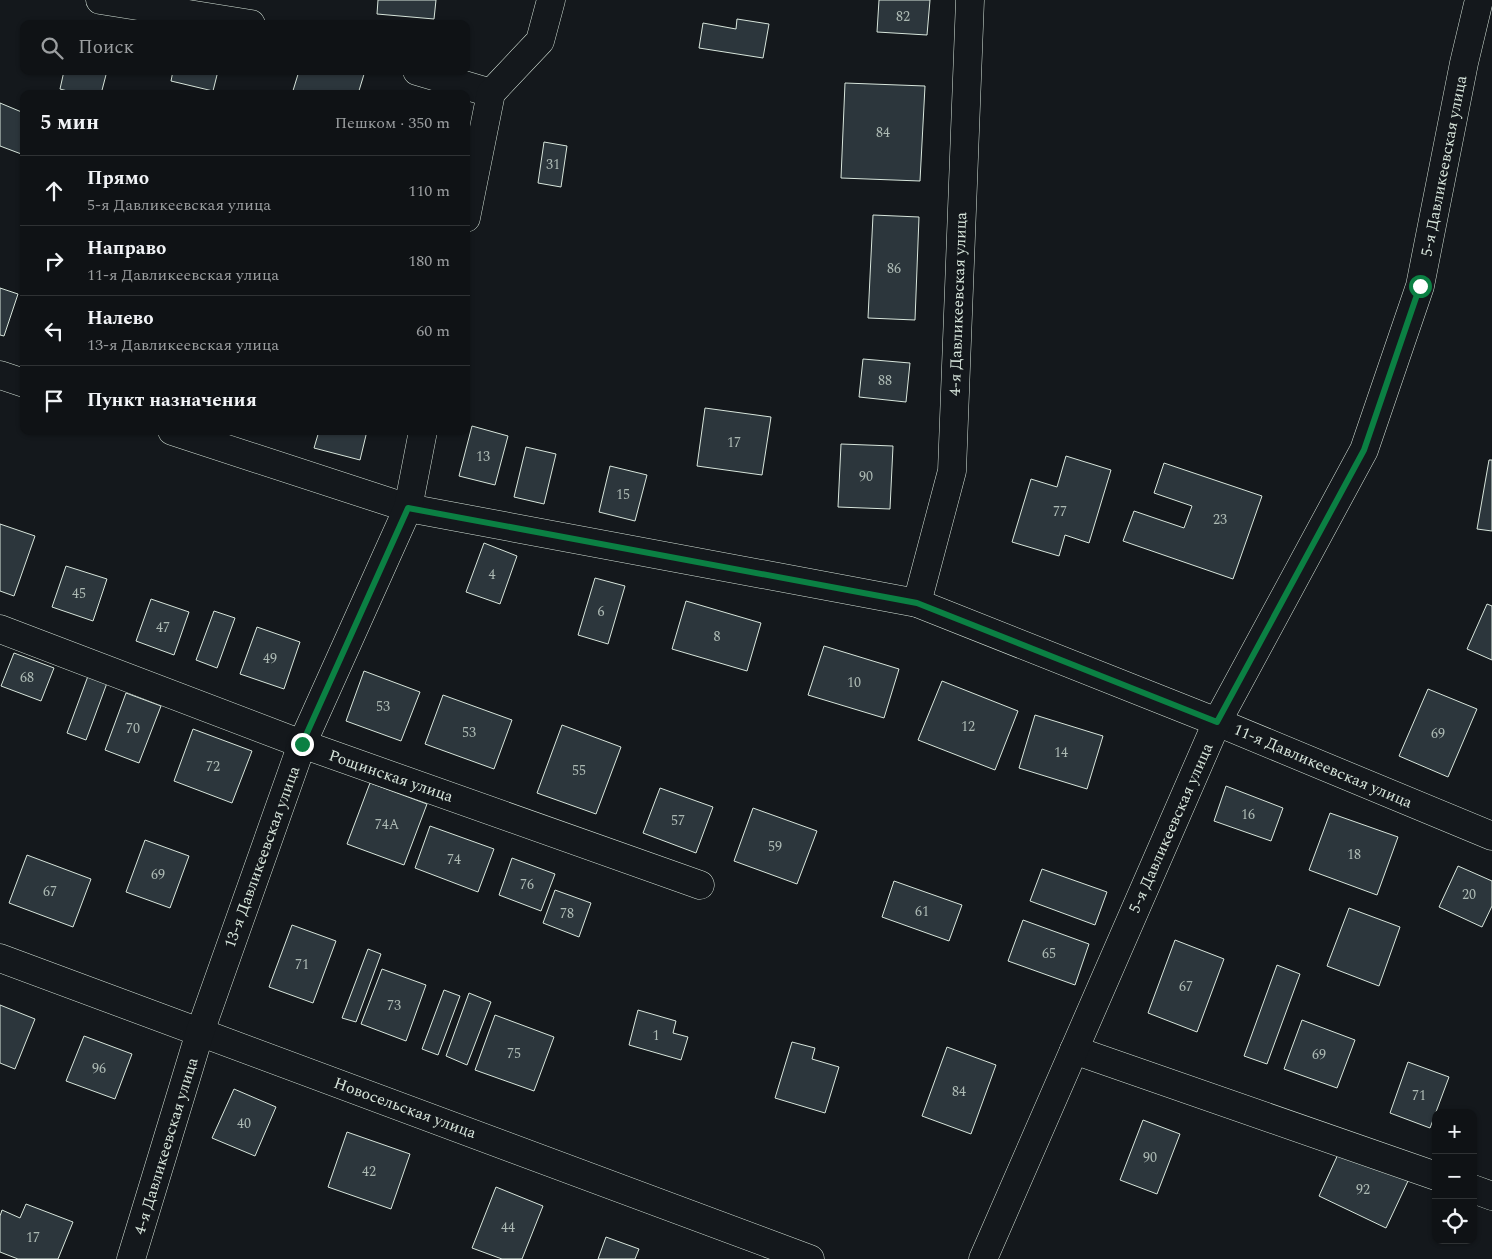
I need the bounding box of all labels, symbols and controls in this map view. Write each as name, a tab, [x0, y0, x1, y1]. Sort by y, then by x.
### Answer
house number: 82	[896, 6, 910, 27]
search box	[20, 20, 470, 75]
text: Поиск	[78, 33, 134, 62]
icon: search	[38, 34, 66, 62]
street label: 5-я Давликеевская улица	[1415, 73, 1473, 259]
text: 5 мин	[40, 107, 99, 139]
text: Пешком · 350 m	[335, 111, 450, 135]
house number: 84	[876, 122, 890, 143]
house number: 31	[546, 154, 560, 175]
text: Прямо	[87, 164, 149, 193]
icon: ahead	[40, 177, 68, 205]
text: 110 m	[408, 179, 450, 203]
text: 5-я Давликеевская улица	[87, 193, 271, 217]
street label: 4-я Давликеевская улица	[943, 211, 973, 396]
text: Направо	[87, 234, 166, 263]
icon: right	[40, 247, 68, 275]
text: 180 m	[408, 249, 450, 273]
house number: 86	[887, 258, 901, 279]
text: 11-я Давликеевская улица	[87, 263, 279, 287]
route start	[1409, 275, 1432, 298]
text: Налево	[87, 304, 154, 333]
icon: left	[40, 317, 68, 345]
text: 60 m	[416, 319, 450, 343]
text: 13-я Давликеевская улица	[87, 333, 279, 357]
house number: 88	[878, 370, 892, 391]
text: Пункт назначения	[87, 386, 257, 415]
icon: arrive	[40, 387, 68, 415]
house number: 17	[727, 432, 741, 453]
house number: 13	[476, 446, 490, 467]
house number: 90	[859, 466, 873, 487]
house number: 15	[616, 484, 630, 505]
house number: 77	[1053, 501, 1067, 522]
house number: 23	[1213, 509, 1227, 530]
house number: 4	[489, 564, 496, 585]
house number: 45	[72, 583, 86, 604]
house number: 6	[598, 601, 605, 622]
house number: 47	[156, 617, 170, 638]
house number: 8	[714, 626, 721, 647]
house number: 49	[263, 648, 277, 669]
house number: 68	[20, 667, 34, 688]
house number: 10	[847, 672, 861, 693]
house number: 53	[376, 696, 390, 717]
house number: 12	[961, 716, 975, 737]
street label: 11-я Давликеевская улица	[1230, 717, 1416, 815]
house number: 70	[126, 718, 140, 739]
house number: 53	[462, 722, 476, 743]
house number: 69	[1431, 723, 1445, 744]
route end	[291, 733, 314, 756]
street label: 5-я Давликеевская улица	[1123, 739, 1219, 917]
house number: 14	[1054, 742, 1068, 763]
street label: Рощинская улица	[326, 743, 457, 809]
house number: 72	[206, 756, 220, 777]
house number: 55	[572, 760, 586, 781]
street label: 13-я Давликеевская улица	[218, 762, 306, 951]
house number: 16	[1241, 804, 1255, 825]
house number: 57	[671, 810, 685, 831]
house number: 74А	[375, 814, 400, 835]
house number: 59	[768, 836, 782, 857]
house number: 18	[1347, 844, 1361, 865]
house number: 74	[447, 849, 461, 870]
house number: 69	[151, 864, 165, 885]
house number: 76	[520, 874, 534, 895]
house number: 67	[43, 881, 57, 902]
house number: 20	[1462, 884, 1476, 905]
house number: 61	[915, 901, 929, 922]
house number: 78	[560, 903, 574, 924]
house number: 65	[1042, 943, 1056, 964]
house number: 71	[295, 954, 309, 975]
house number: 67	[1179, 976, 1193, 997]
house number: 73	[387, 995, 401, 1016]
house number: 1	[653, 1025, 660, 1046]
house number: 75	[507, 1043, 521, 1064]
house number: 69	[1312, 1044, 1326, 1065]
street label: 4-я Давликеевская улица	[128, 1054, 204, 1238]
house number: 96	[92, 1058, 106, 1079]
street label: Новосельская улица	[330, 1071, 480, 1145]
house number: 84	[952, 1081, 966, 1102]
house number: 71	[1412, 1085, 1426, 1106]
map controls	[1432, 1109, 1477, 1244]
button: +	[1432, 1109, 1477, 1154]
house number: 40	[237, 1113, 251, 1134]
house number: 90	[1143, 1147, 1157, 1168]
button: −	[1432, 1154, 1477, 1199]
house number: 42	[362, 1161, 376, 1182]
house number: 92	[1356, 1179, 1370, 1200]
button: locate	[1432, 1199, 1477, 1244]
house number: 44	[501, 1217, 515, 1238]
house number: 17	[26, 1227, 40, 1248]

